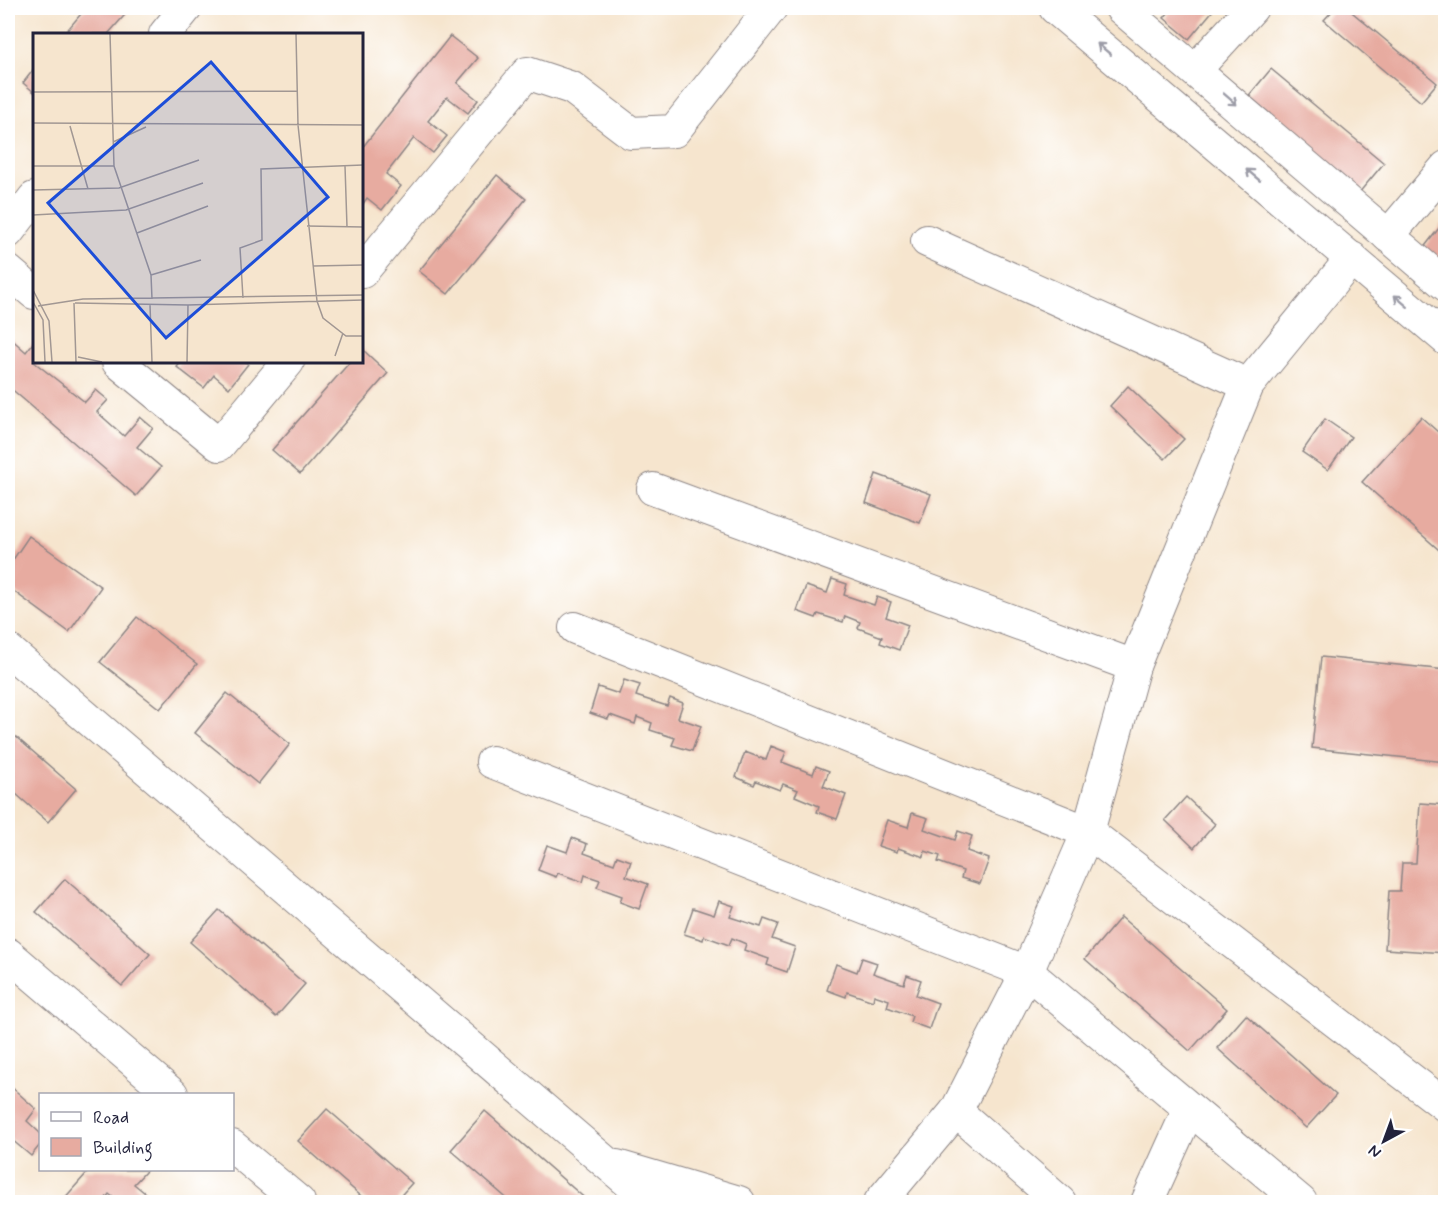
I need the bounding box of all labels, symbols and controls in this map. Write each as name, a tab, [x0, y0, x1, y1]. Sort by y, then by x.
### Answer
inset map	[33, 33, 363, 363]
one-way arrow	[1097, 42, 1112, 56]
one-way arrow	[1222, 93, 1238, 106]
one-way arrow	[1245, 168, 1261, 181]
one-way arrow	[1394, 294, 1409, 308]
legend	[39, 1093, 234, 1171]
text: Road	[93, 1106, 129, 1130]
north arrow	[1354, 1111, 1414, 1171]
text: Building	[93, 1136, 153, 1162]
text: N	[1364, 1140, 1386, 1163]

